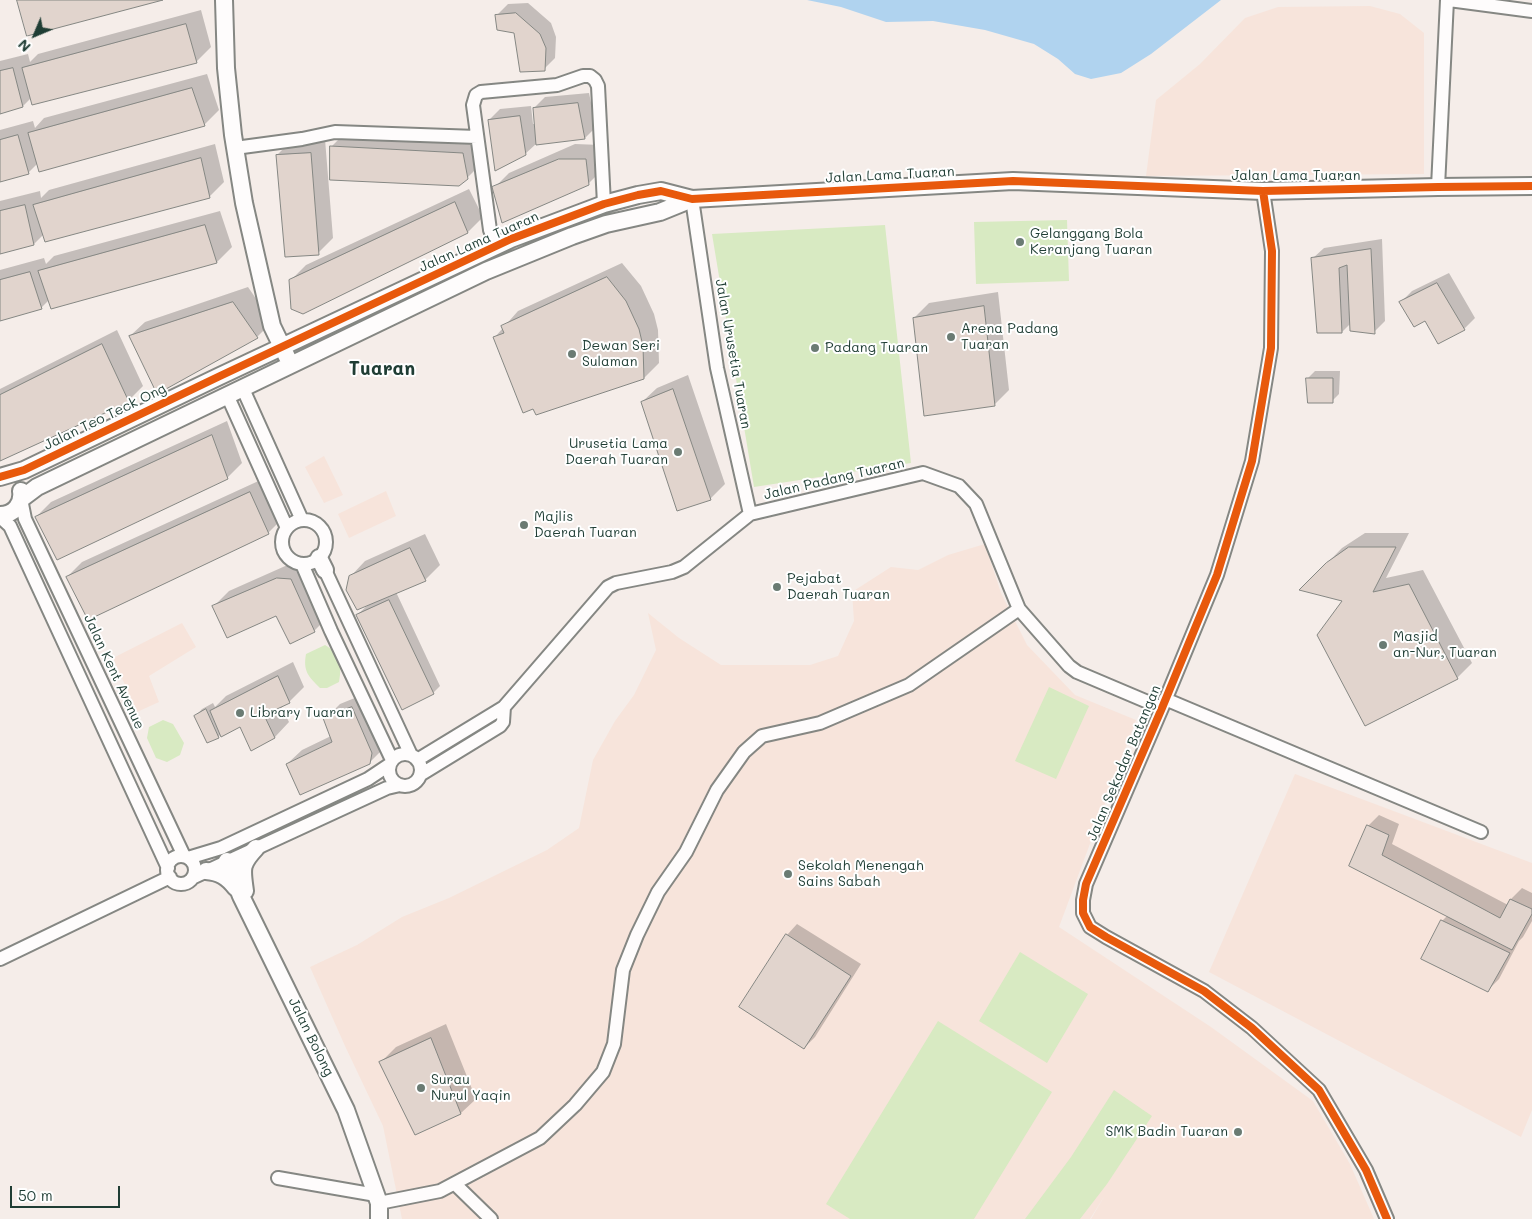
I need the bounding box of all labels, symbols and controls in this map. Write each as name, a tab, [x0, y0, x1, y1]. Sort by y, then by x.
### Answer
north arrow	[10, 10, 60, 60]
text: N	[14, 35, 35, 56]
street label: Jalan Lama Tuaran	[825, 163, 955, 187]
street label: Jalan Lama Tuaran	[1231, 168, 1361, 184]
street label: Jalan Lama Tuaran	[417, 208, 541, 276]
place label: Gelanggang Bola Keranjang Tuaran	[1030, 226, 1152, 258]
marker: Gelanggang Bola Keranjang Tuaran	[1014, 236, 1026, 248]
street label: Jalan Urusetia Tuaran	[712, 278, 754, 430]
place label: Arena Padang Tuaran	[961, 321, 1058, 354]
marker: Arena Padang Tuaran	[945, 331, 957, 343]
place label: Dewan Seri Sulaman	[582, 338, 660, 371]
place label: Padang Tuaran	[825, 340, 928, 356]
marker: Padang Tuaran	[809, 342, 821, 354]
marker: Dewan Seri Sulaman	[566, 348, 578, 360]
district label: Tuaran	[349, 358, 415, 380]
street label: Jalan Teo Teck Ong	[41, 380, 169, 454]
place label: Urusetia Lama Daerah Tuaran	[565, 436, 668, 468]
marker: Urusetia Lama Daerah Tuaran	[672, 446, 684, 458]
street label: Jalan Padang Tuaran	[762, 455, 906, 503]
place label: Majlis Daerah Tuaran	[534, 509, 637, 542]
marker: Majlis Daerah Tuaran	[518, 519, 530, 531]
place label: Pejabat Daerah Tuaran	[787, 571, 890, 604]
marker: Pejabat Daerah Tuaran	[771, 581, 783, 593]
street label: Jalan Kent Avenue	[80, 612, 148, 732]
place label: Masjid an-Nur, Tuaran	[1393, 629, 1497, 662]
marker: Masjid an-Nur, Tuaran	[1377, 639, 1389, 651]
street label: Jalan Sekadar Batangan	[1084, 683, 1164, 843]
place label: Library Tuaran	[250, 705, 353, 721]
marker: Library Tuaran	[234, 707, 246, 719]
place label: Sekolah Menengah Sains Sabah	[798, 858, 924, 890]
marker: Sekolah Menengah Sains Sabah	[782, 868, 794, 880]
street label: Jalan Bolong	[285, 995, 337, 1079]
place label: Surau Nurul Yaqin	[431, 1072, 511, 1104]
marker: Surau Nurul Yaqin	[415, 1082, 427, 1094]
place label: SMK Badin Tuaran	[1105, 1124, 1228, 1140]
marker: SMK Badin Tuaran	[1232, 1126, 1244, 1138]
scale bar	[12, 1176, 122, 1208]
text: 50 m	[18, 1185, 53, 1205]

